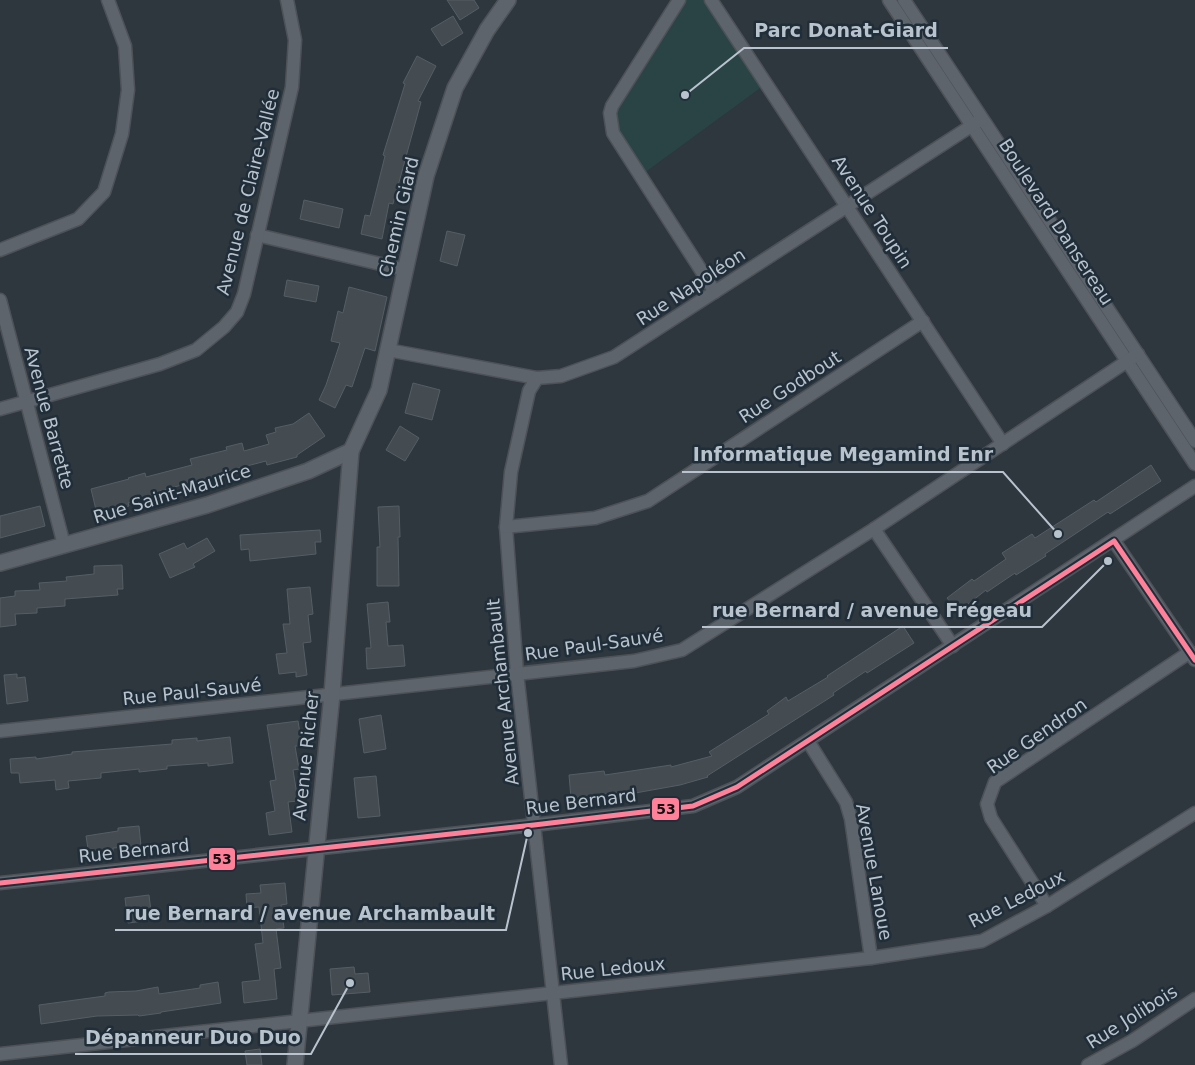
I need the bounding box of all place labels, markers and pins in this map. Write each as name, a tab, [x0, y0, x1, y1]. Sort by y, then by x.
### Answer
callout: Parc Donat-Giard	[744, 14, 948, 48]
callout: Informatique Megamind Enr	[682, 438, 1003, 472]
callout: rue Bernard / avenue Frégeau	[702, 593, 1042, 627]
callout: rue Bernard / avenue Archambault	[115, 896, 506, 930]
callout: Dépanneur Duo Duo	[75, 1020, 311, 1054]

